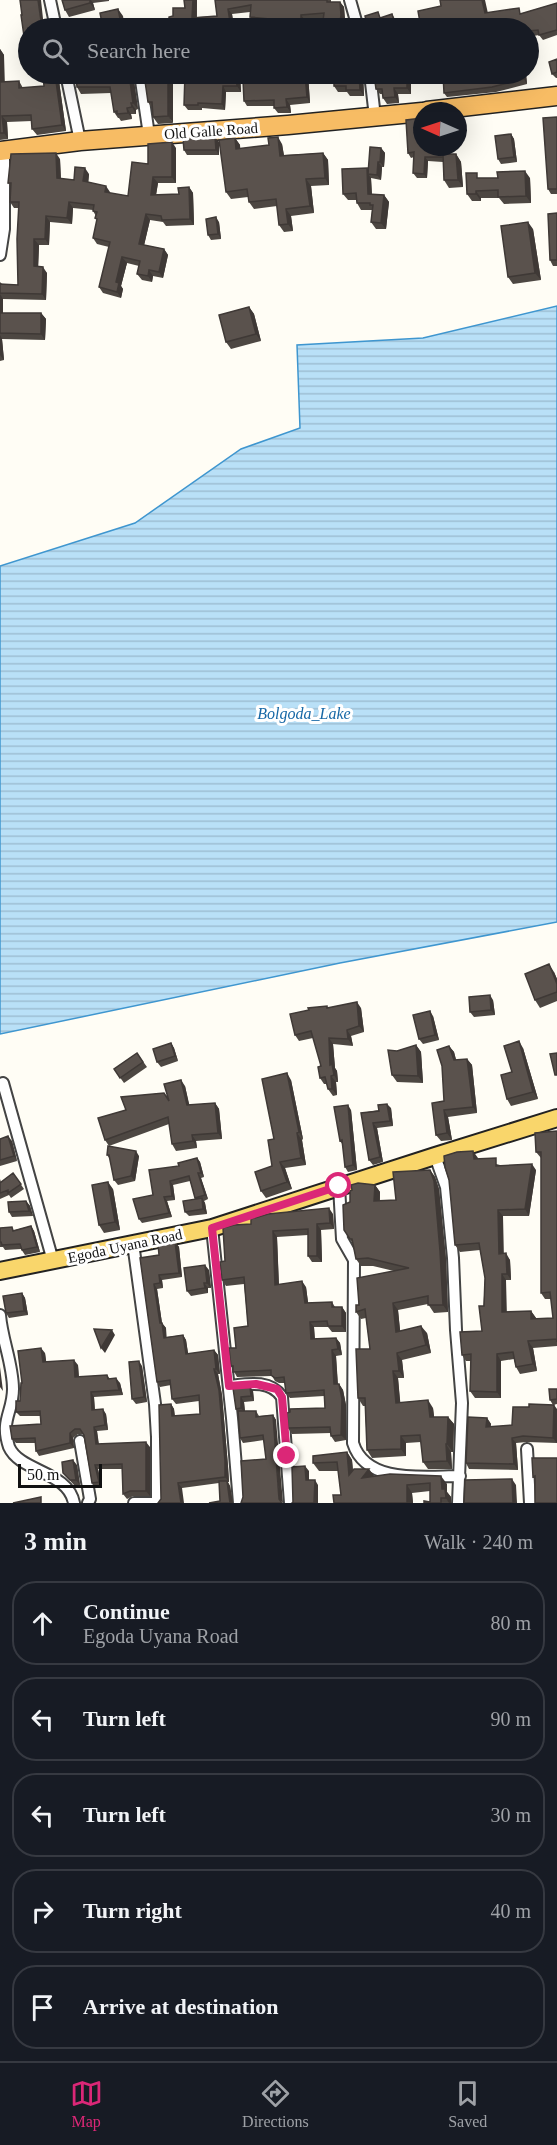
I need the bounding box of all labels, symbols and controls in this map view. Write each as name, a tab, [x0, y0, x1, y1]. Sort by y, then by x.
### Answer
search box	[18, 18, 539, 84]
icon: search	[39, 35, 72, 68]
text: Search here	[87, 38, 190, 63]
north arrow	[413, 102, 467, 156]
street label: Old Galle Road	[163, 120, 259, 142]
water label: Bolgoda_Lake	[257, 705, 351, 723]
route start	[325, 1172, 351, 1198]
street label: Egoda Uyana Road	[66, 1226, 184, 1266]
route end	[273, 1442, 299, 1468]
scale bar	[18, 1461, 102, 1488]
text: 50 m	[27, 1466, 59, 1483]
text: 3 min	[24, 1527, 87, 1556]
text: Walk · 240 m	[424, 1531, 533, 1553]
text: Continue	[83, 1599, 170, 1624]
icon: ahead	[26, 1607, 59, 1640]
text: 80 m	[490, 1612, 531, 1634]
text: Egoda Uyana Road	[83, 1625, 239, 1647]
icon: left	[26, 1703, 59, 1736]
text: Turn left	[83, 1706, 166, 1731]
text: 90 m	[490, 1708, 531, 1730]
icon: left	[26, 1799, 59, 1832]
text: Turn left	[83, 1802, 166, 1827]
text: 30 m	[490, 1804, 531, 1826]
icon: right	[26, 1895, 59, 1928]
text: Turn right	[83, 1898, 182, 1923]
text: 40 m	[490, 1900, 531, 1922]
icon: arrive	[26, 1991, 59, 2024]
text: Arrive at destination	[83, 1994, 279, 2019]
tab: Map	[70, 2077, 103, 2131]
tab: Directions	[242, 2077, 309, 2131]
tab: Saved	[448, 2077, 487, 2131]

